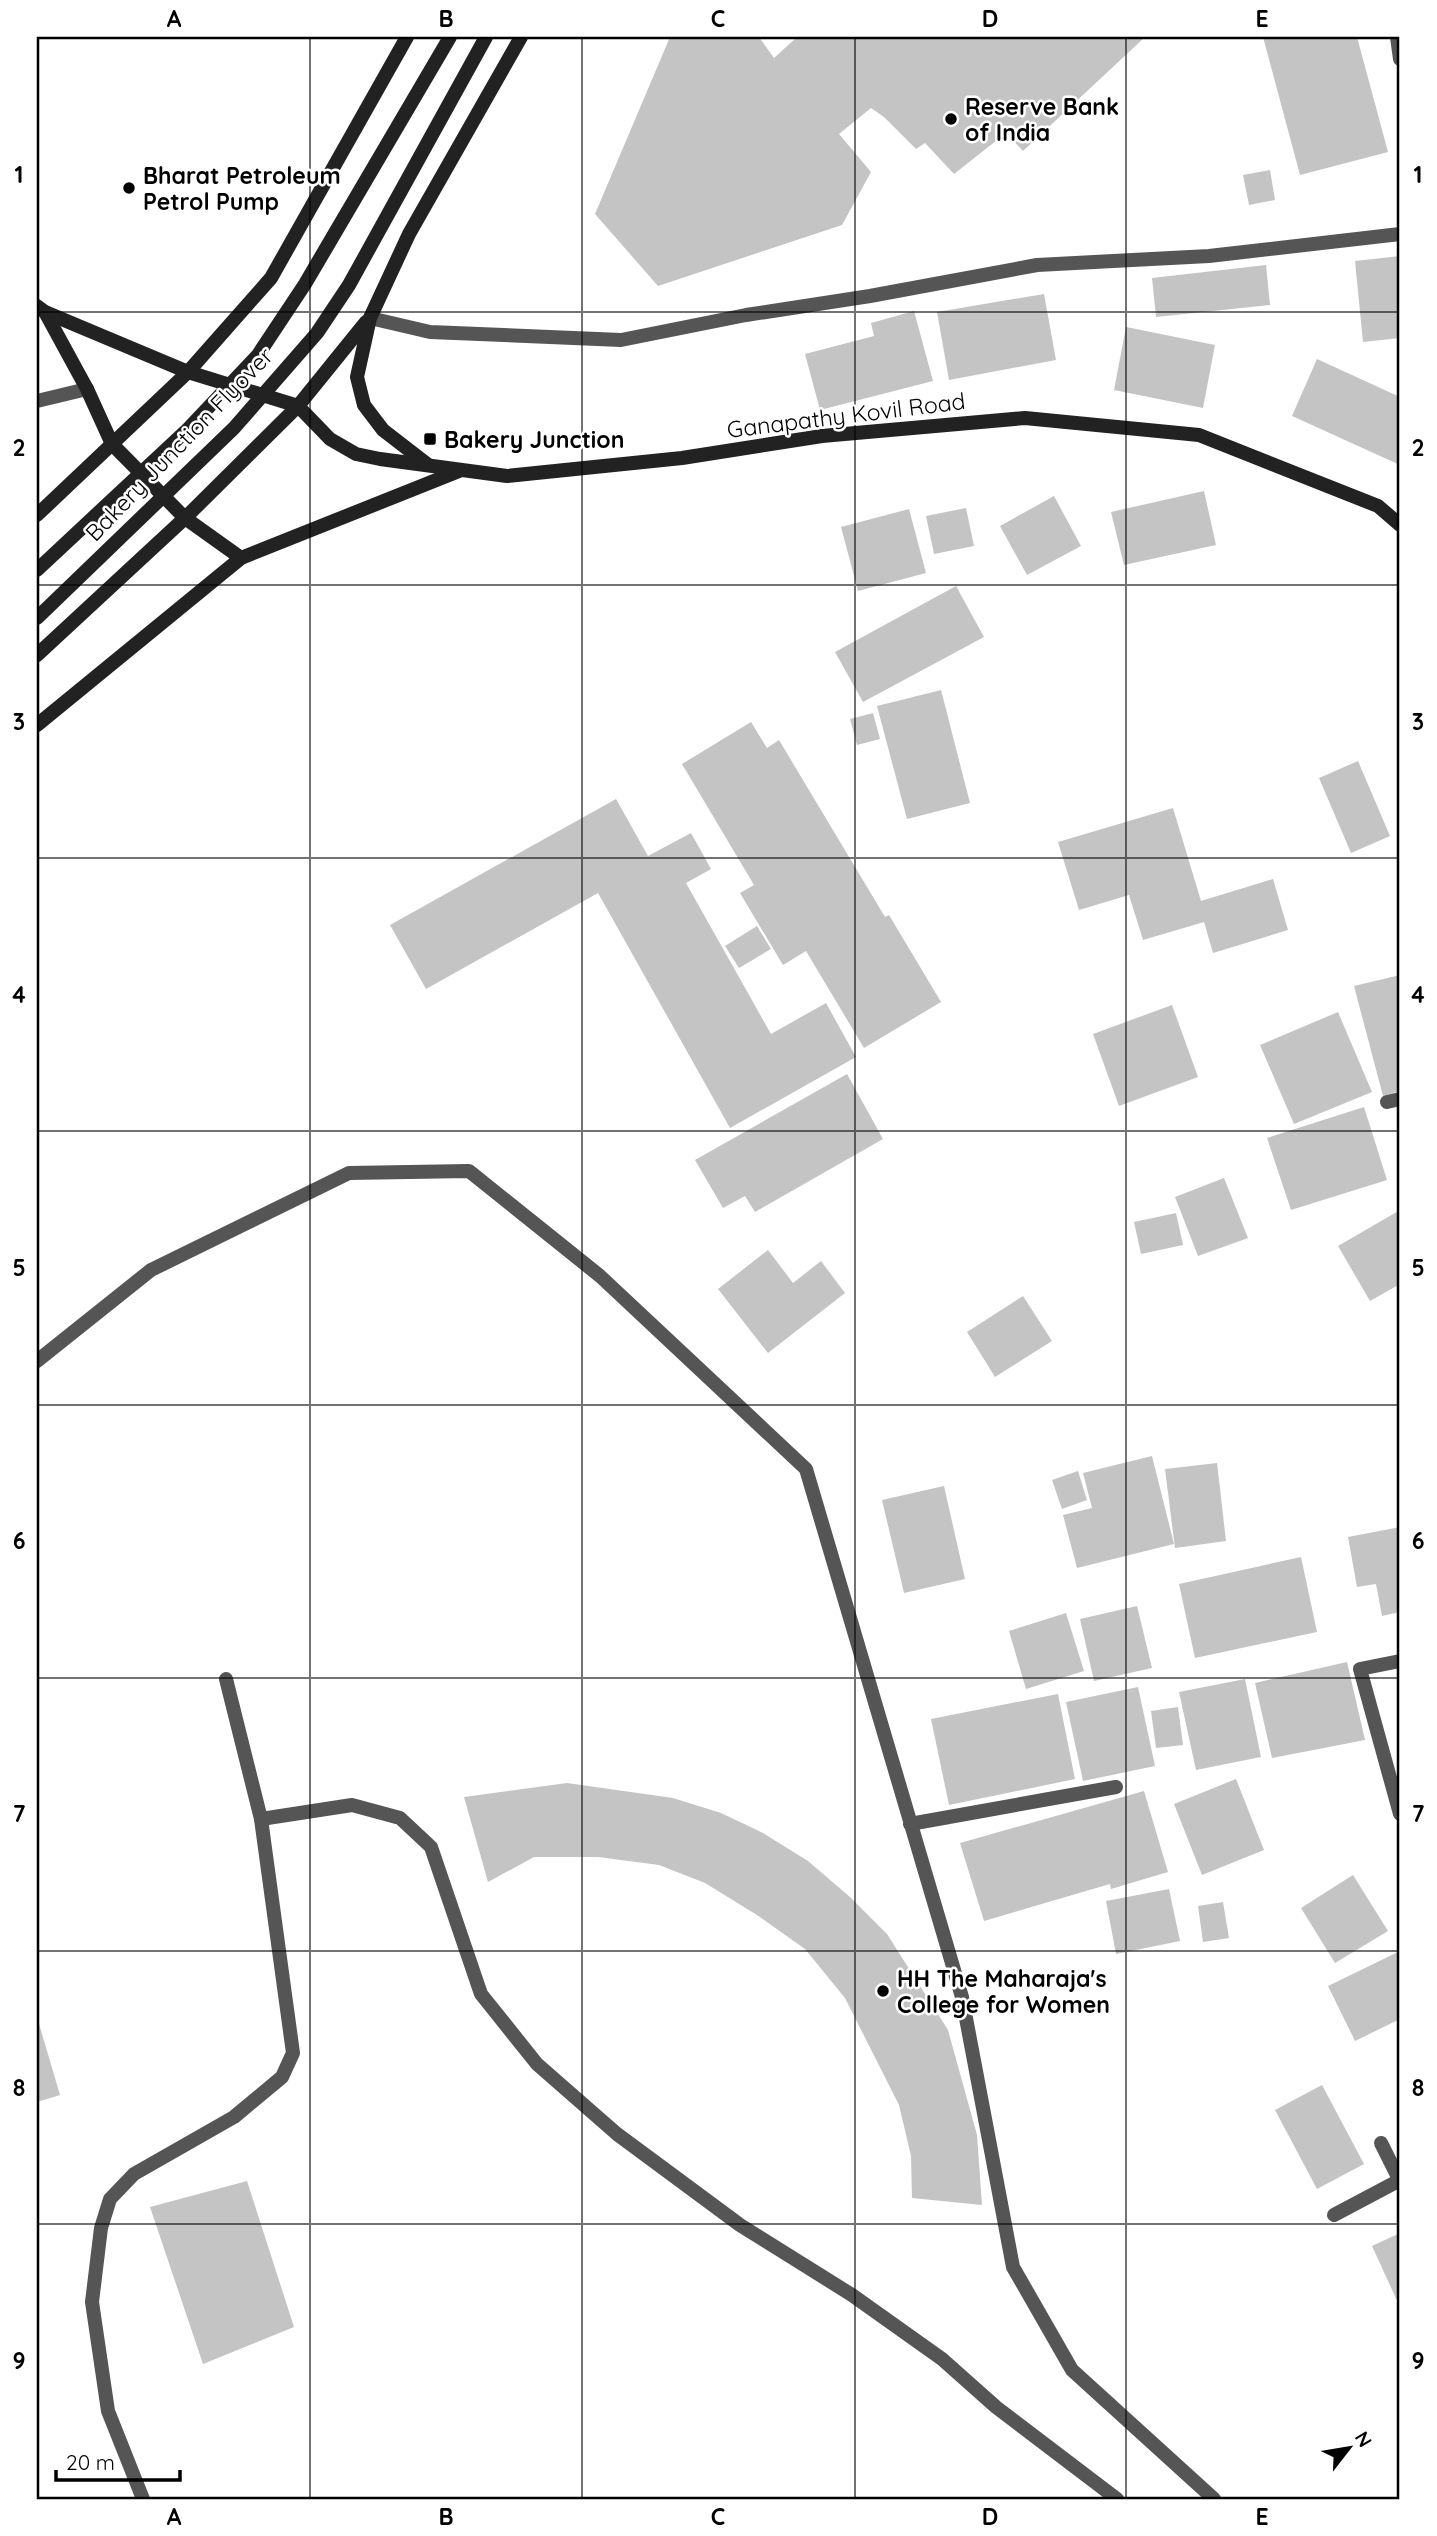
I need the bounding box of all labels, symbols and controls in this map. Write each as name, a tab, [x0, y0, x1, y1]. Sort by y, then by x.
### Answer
text: A	[167, 4, 182, 33]
text: B	[438, 4, 454, 33]
text: C	[711, 4, 725, 33]
text: D	[982, 4, 998, 33]
text: E	[1255, 4, 1269, 33]
place label: Reserve Bank of India	[965, 92, 1119, 147]
marker: Reserve Bank of India	[943, 111, 959, 127]
text: 1	[15, 160, 23, 189]
text: 1	[1414, 160, 1422, 189]
place label: Bharat Petroleum Petrol Pump	[143, 161, 341, 216]
marker: Bharat Petroleum Petrol Pump	[121, 180, 137, 196]
street label: Bakery Junction Flyover	[79, 341, 279, 547]
street label: Ganapathy Kovil Road	[725, 386, 967, 444]
place label: Bakery Junction	[444, 425, 624, 454]
marker: Bakery Junction	[422, 431, 438, 447]
text: 2	[12, 433, 26, 462]
text: 2	[1411, 433, 1425, 462]
text: 3	[13, 707, 25, 736]
text: 3	[1412, 707, 1424, 736]
text: 4	[12, 980, 26, 1009]
text: 4	[1411, 980, 1425, 1009]
text: 5	[12, 1253, 26, 1282]
text: 5	[1411, 1253, 1425, 1282]
text: 6	[13, 1526, 25, 1555]
text: 6	[1412, 1526, 1424, 1555]
text: 7	[13, 1799, 26, 1828]
text: 7	[1412, 1799, 1425, 1828]
place label: HH The Maharaja's College for Women	[897, 1964, 1110, 2019]
marker: HH The Maharaja's College for Women	[875, 1983, 891, 1999]
text: 8	[13, 2073, 25, 2102]
text: 8	[1412, 2073, 1424, 2102]
text: 9	[12, 2346, 26, 2375]
text: 9	[1411, 2346, 1425, 2375]
north arrow	[1314, 2414, 1384, 2484]
text: N	[1350, 2427, 1377, 2451]
scale bar	[56, 2438, 180, 2482]
text: 20 m	[66, 2449, 115, 2475]
text: A	[167, 2502, 182, 2531]
text: B	[438, 2502, 454, 2531]
text: C	[711, 2502, 725, 2531]
text: D	[982, 2502, 998, 2531]
text: E	[1255, 2502, 1269, 2531]

